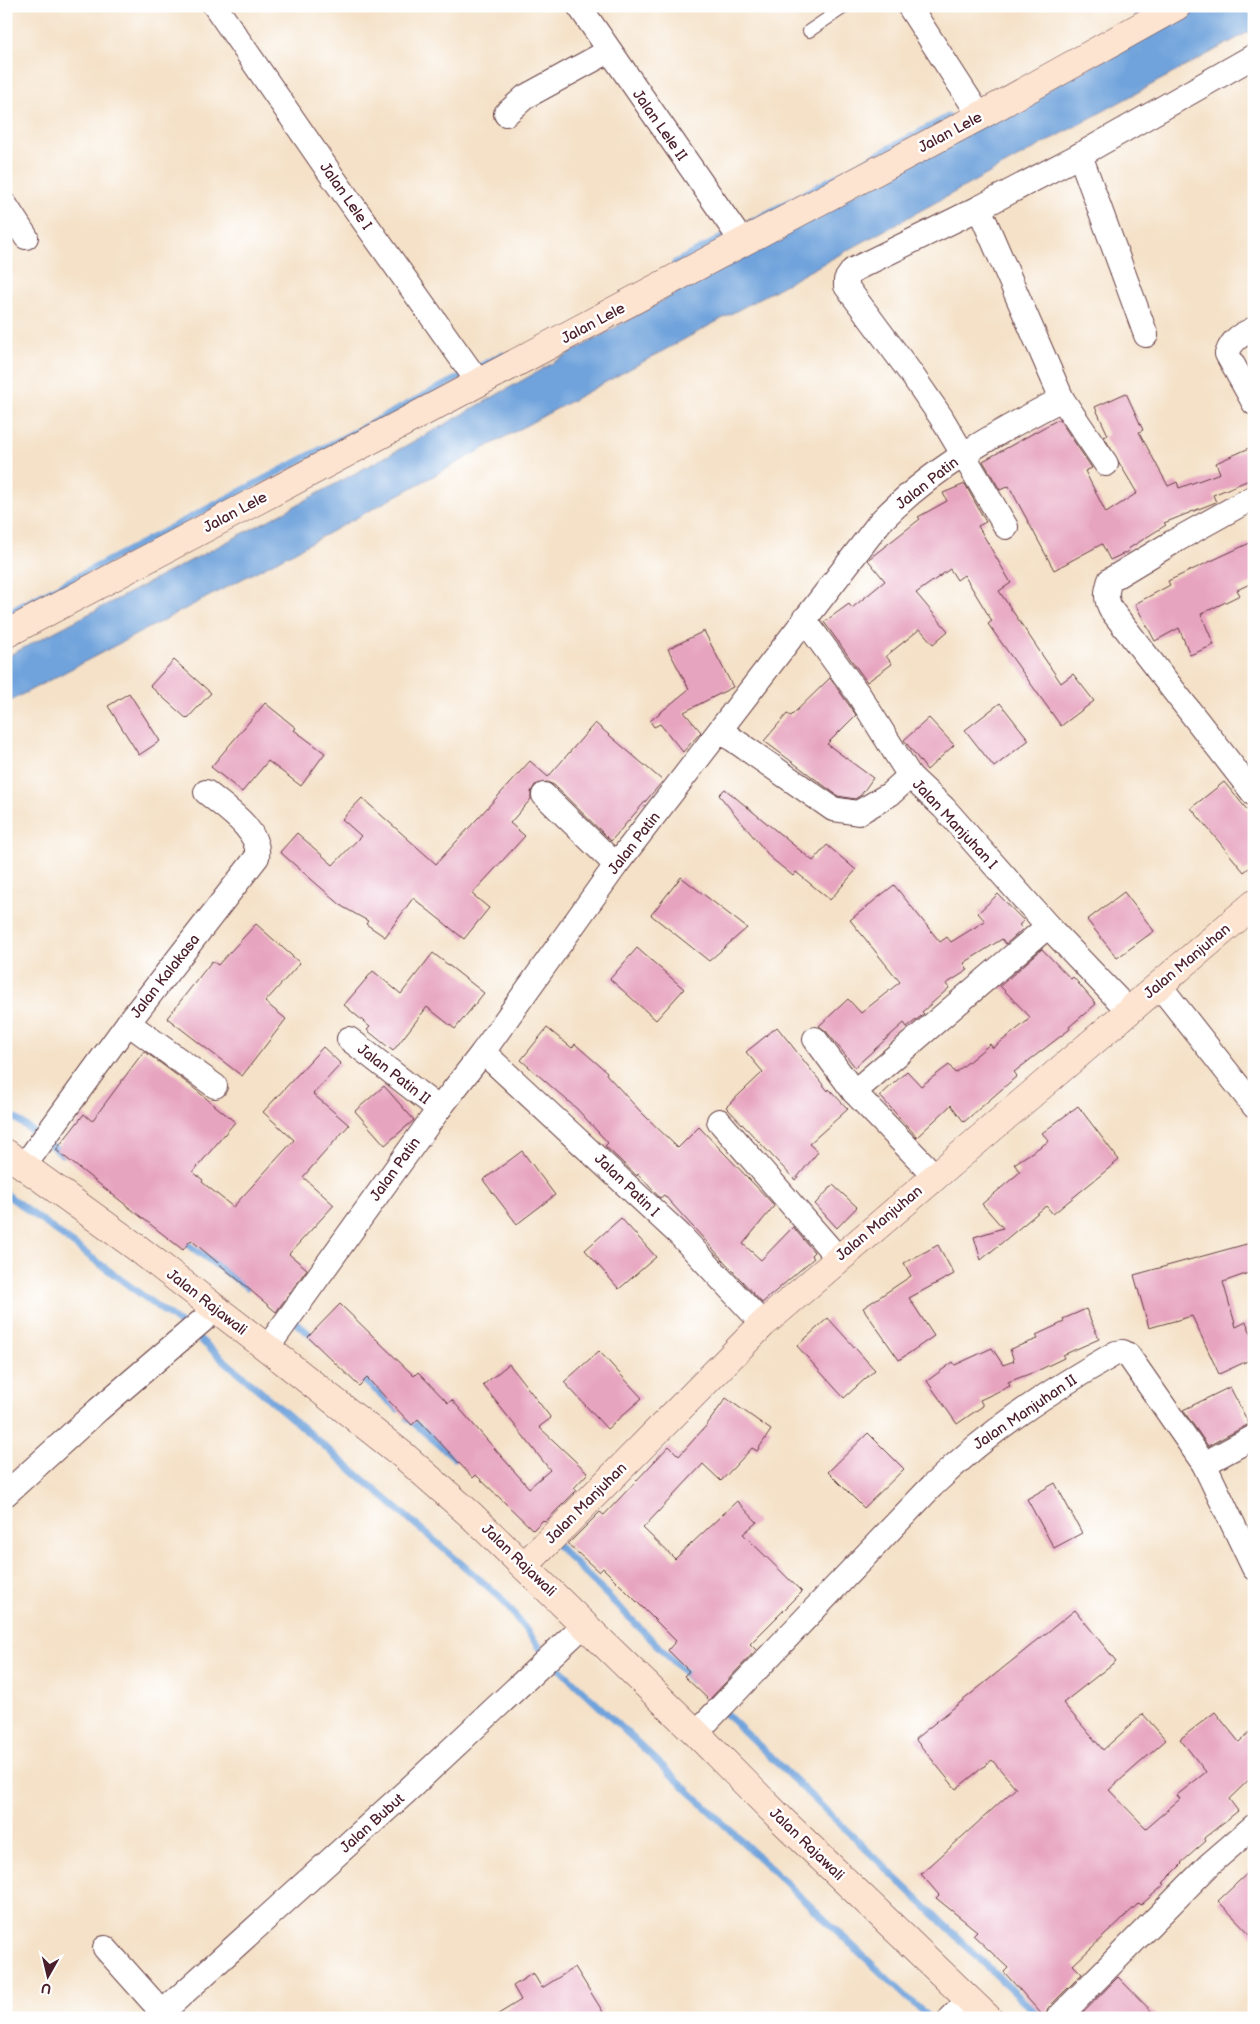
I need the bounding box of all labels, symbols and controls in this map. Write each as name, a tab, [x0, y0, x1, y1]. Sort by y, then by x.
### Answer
street label: Jalan Lele II	[628, 86, 691, 165]
street label: Jalan Lele	[915, 108, 985, 157]
street label: Jalan Lele I	[315, 159, 376, 234]
street label: Jalan Lele	[558, 299, 628, 348]
street label: Jalan Patin	[892, 453, 962, 514]
street label: Jalan Lele	[200, 488, 270, 537]
street label: Jalan Manjuhan I	[908, 775, 1001, 874]
street label: Jalan Patin	[604, 808, 665, 878]
street label: Jalan Manjuhan	[1140, 920, 1235, 1003]
street label: Jalan Kalakasa	[127, 930, 204, 1022]
street label: Jalan Patin II	[353, 1040, 434, 1109]
street label: Jalan Patin	[366, 1134, 425, 1205]
street label: Jalan Patin I	[590, 1150, 663, 1221]
street label: Jalan Manjuhan	[832, 1182, 927, 1265]
street label: Jalan Rajawali	[163, 1265, 251, 1340]
street label: Jalan Manjuhan II	[970, 1371, 1081, 1454]
street label: Jalan Manjuhan	[542, 1459, 631, 1548]
street label: Jalan Rajawali	[477, 1520, 560, 1601]
street label: Jalan Bubut	[336, 1789, 409, 1857]
street label: Jalan Rajawali	[765, 1804, 848, 1885]
north arrow	[22, 1952, 72, 2002]
text: U	[40, 1979, 52, 1997]

